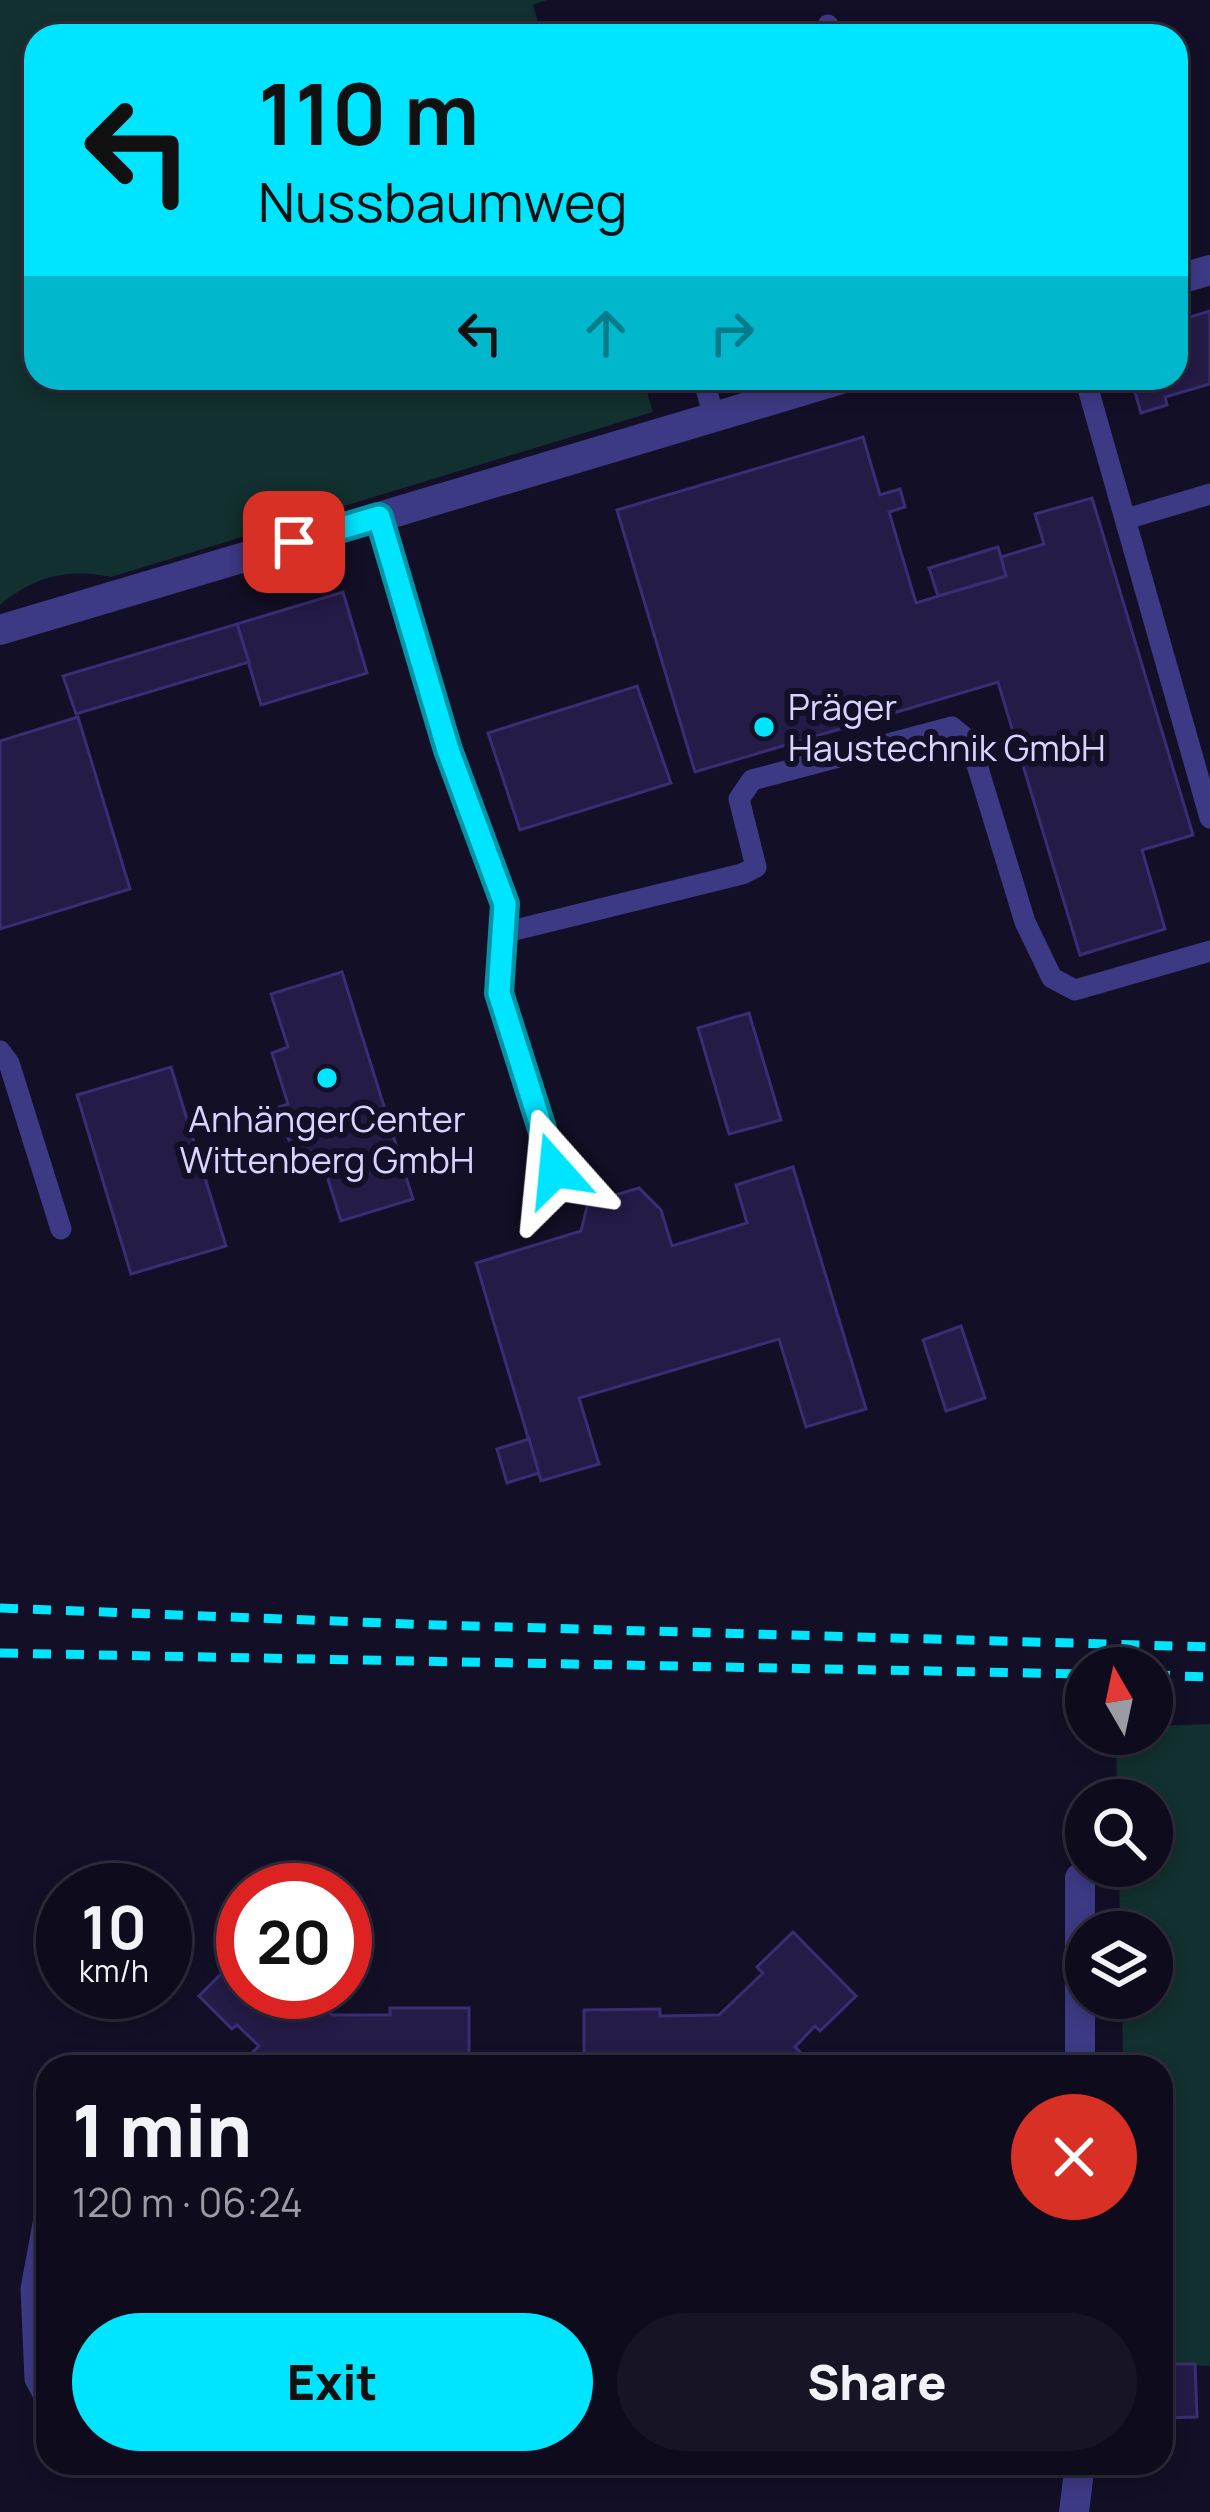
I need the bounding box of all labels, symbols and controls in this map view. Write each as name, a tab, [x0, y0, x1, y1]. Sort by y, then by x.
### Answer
text: 110 m	[258, 55, 479, 170]
icon: left	[60, 72, 216, 228]
text: Nussbaumweg	[258, 164, 627, 238]
icon: left	[447, 300, 513, 366]
icon: ahead	[573, 300, 639, 366]
icon: right	[699, 300, 765, 366]
pin	[243, 491, 345, 593]
icon: arrive	[261, 509, 327, 575]
place label: Präger Haustechnik GmbH	[788, 682, 1106, 772]
marker: Präger Haustechnik GmbH	[751, 714, 777, 740]
marker: AnhängerCenter Wittenberg GmbH	[314, 1065, 340, 1091]
place label: AnhängerCenter Wittenberg GmbH	[180, 1094, 474, 1184]
position arrow	[492, 1107, 618, 1233]
north arrow	[1065, 1647, 1173, 1755]
map controls	[1065, 1647, 1173, 2019]
button: search	[1065, 1779, 1173, 1887]
speed limit sign: 20	[216, 1863, 372, 2019]
text: 10	[81, 1885, 147, 1967]
button: layers	[1065, 1911, 1173, 2019]
text: km/h	[79, 1950, 149, 1991]
text: 1 min	[72, 2080, 252, 2179]
button: close	[1011, 2094, 1137, 2220]
text: 120 m · 06:24	[72, 2175, 303, 2229]
button: Exit	[72, 2313, 593, 2451]
button: Share	[617, 2313, 1137, 2451]

